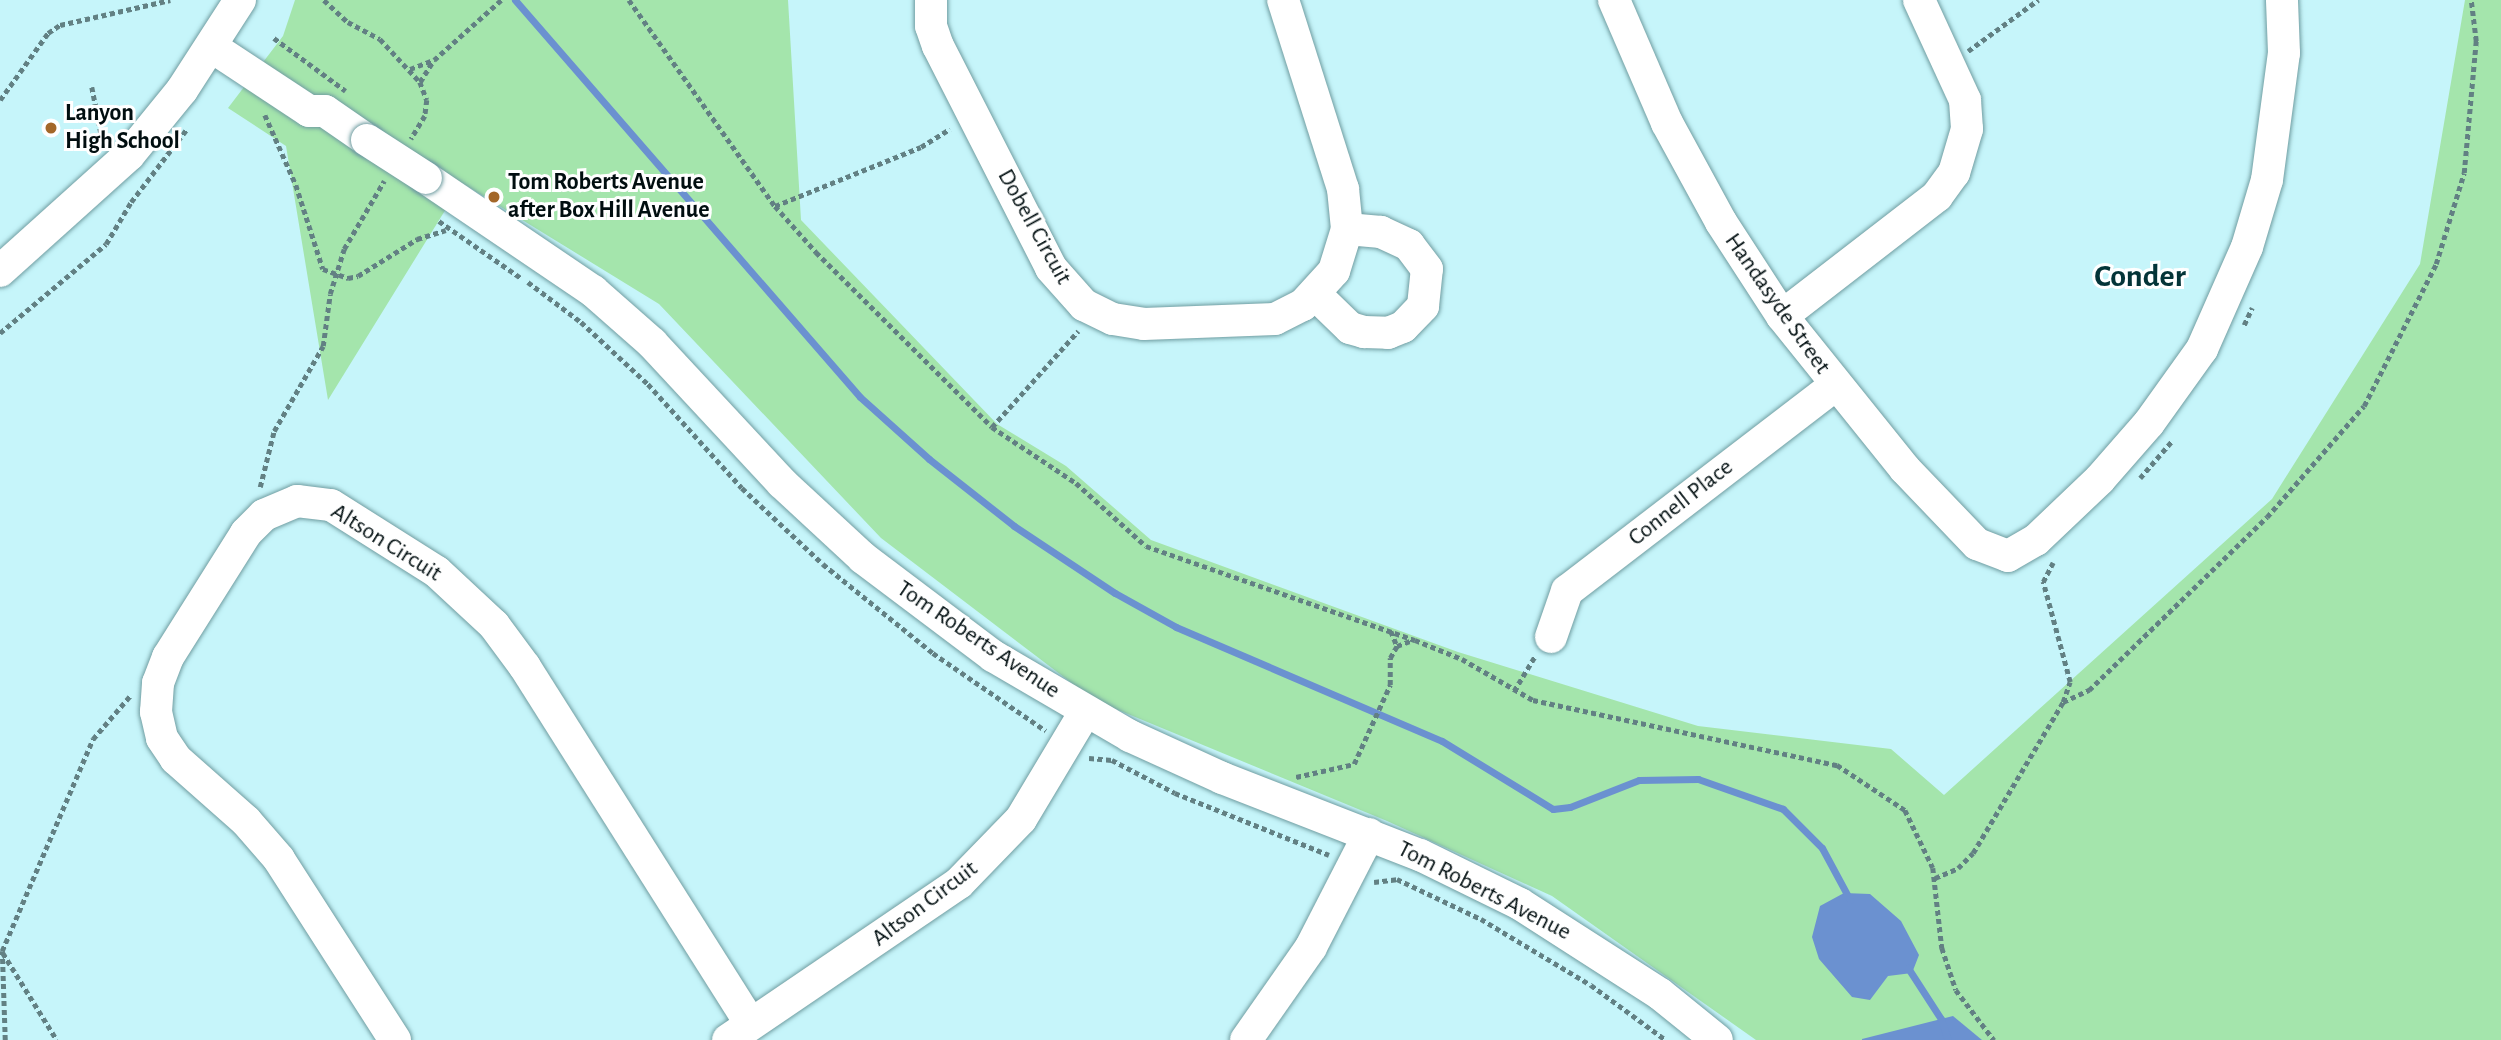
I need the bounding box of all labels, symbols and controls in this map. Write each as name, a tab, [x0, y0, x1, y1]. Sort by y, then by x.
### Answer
place label: Lanyon High School	[65, 100, 180, 156]
marker: Lanyon High School	[43, 120, 59, 136]
street label: Dobell Circuit	[991, 164, 1077, 290]
place label: Tom Roberts Avenue after Box Hill Avenue	[508, 169, 710, 225]
marker: Tom Roberts Avenue after Box Hill Avenue	[486, 189, 502, 205]
street label: Handasyde Street	[1718, 228, 1836, 380]
district label: Conder	[2094, 257, 2186, 295]
street label: Connell Place	[1623, 453, 1739, 553]
street label: Altson Circuit	[325, 498, 447, 588]
street label: Tom Roberts Avenue	[891, 575, 1065, 705]
street label: Tom Roberts Avenue	[1392, 835, 1576, 947]
street label: Altson Circuit	[866, 855, 984, 953]

